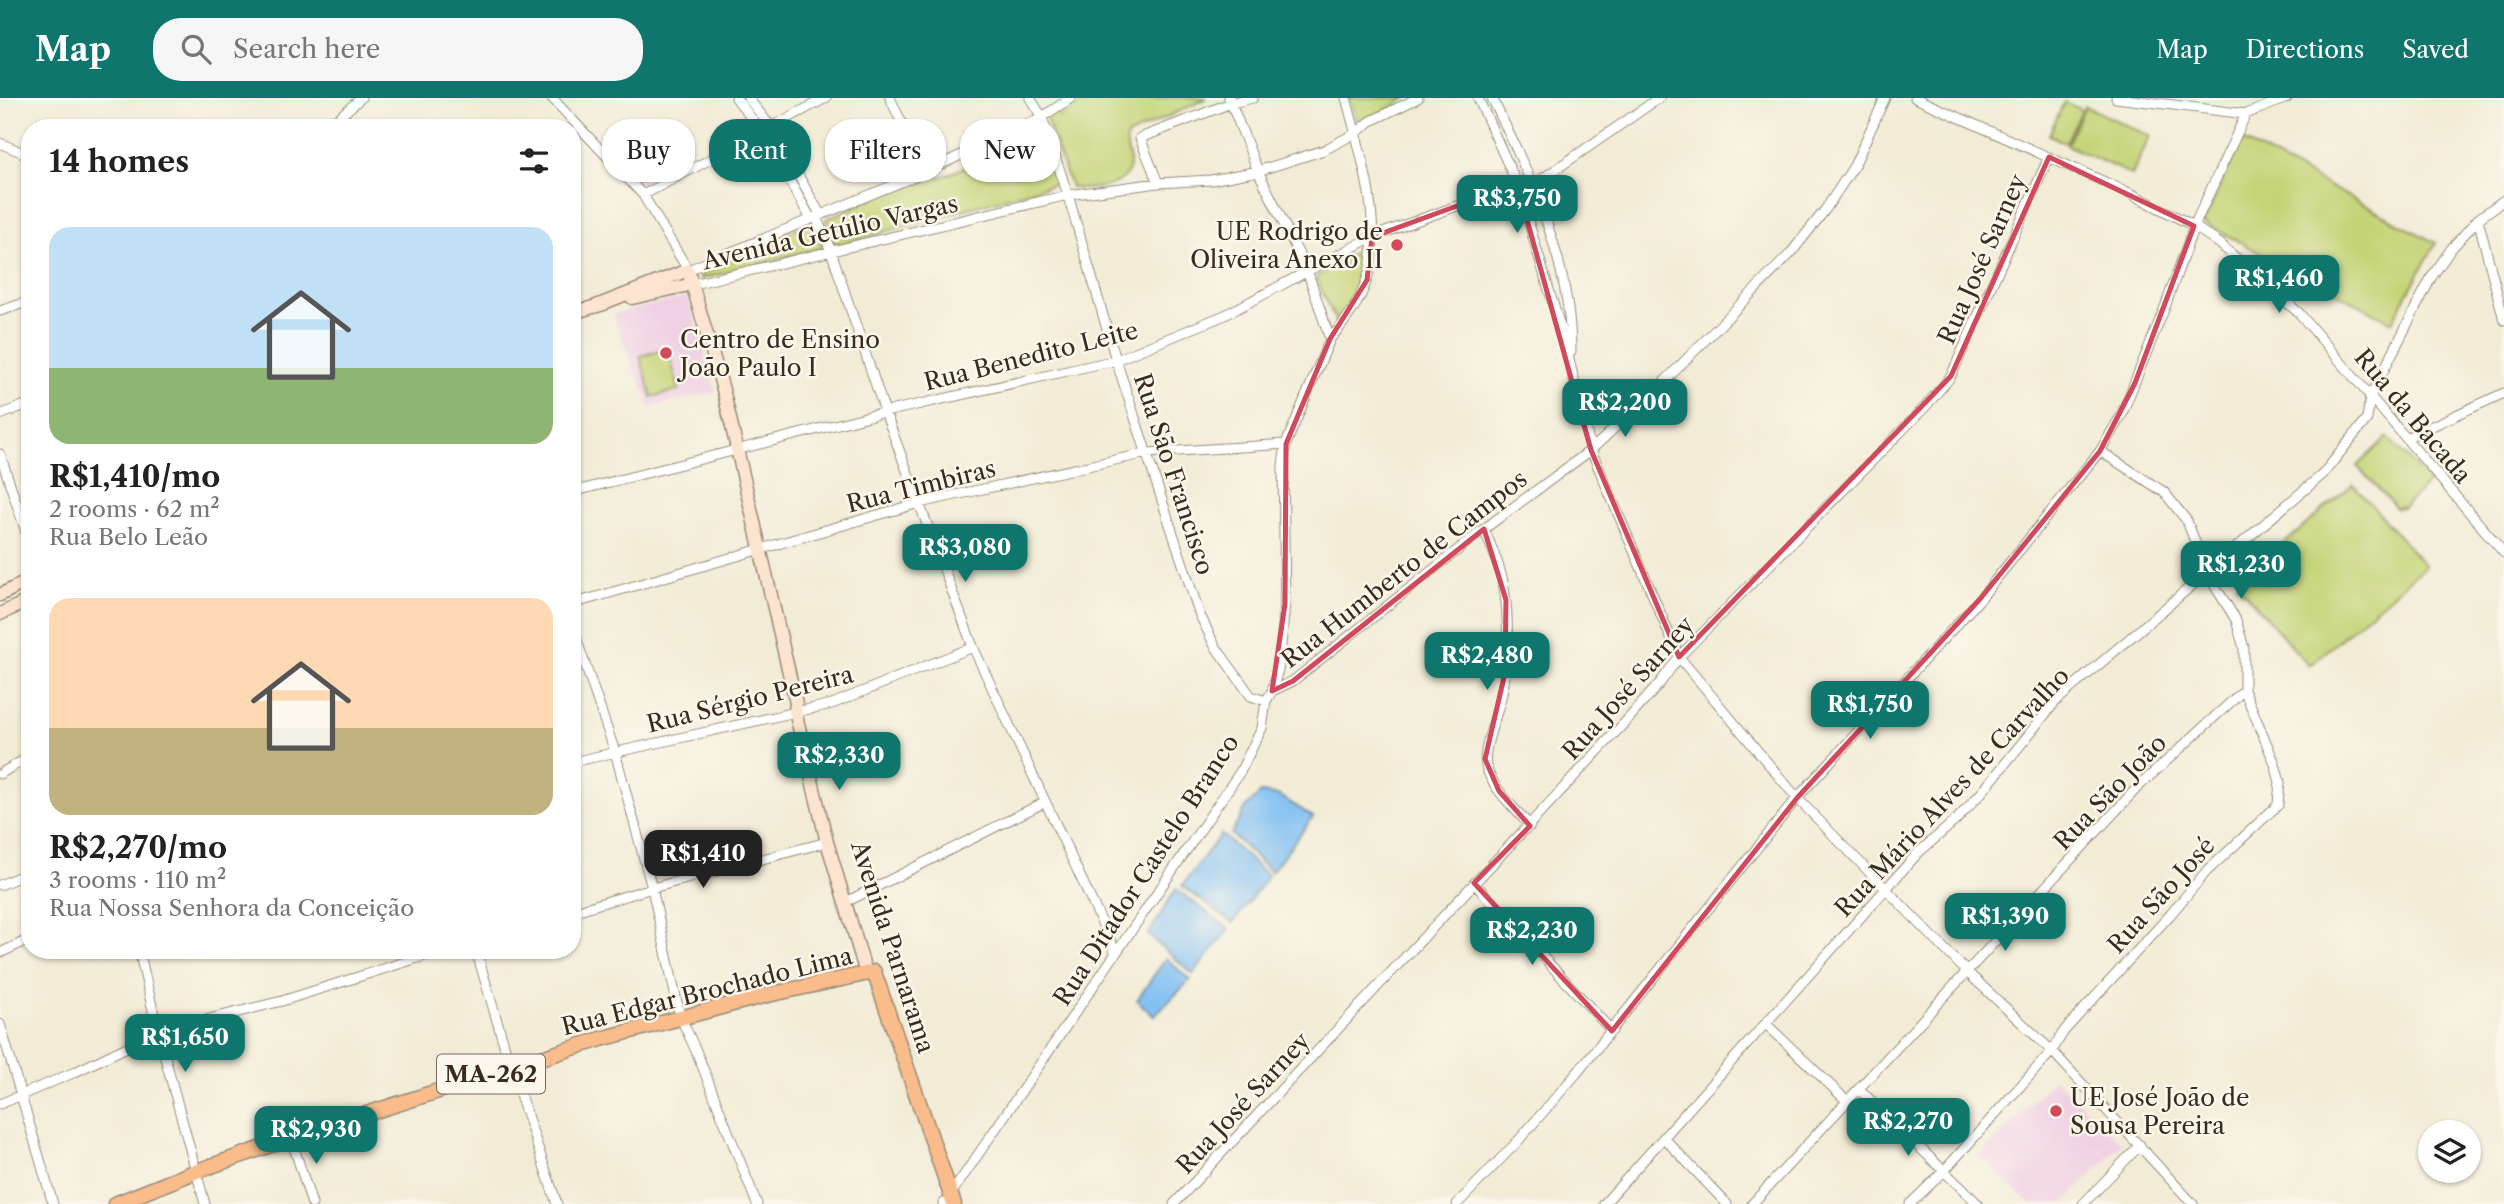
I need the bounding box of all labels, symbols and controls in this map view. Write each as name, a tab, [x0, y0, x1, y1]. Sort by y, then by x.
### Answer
search box	[153, 18, 643, 81]
text: Map	[35, 29, 111, 70]
icon: search	[177, 30, 215, 68]
text: Search here	[233, 33, 380, 65]
text: Map	[2156, 35, 2208, 64]
text: Directions	[2246, 35, 2364, 64]
text: Saved	[2402, 35, 2469, 64]
chip: Buy	[602, 119, 695, 182]
chip: Rent	[709, 119, 811, 182]
chip: Filters	[825, 119, 946, 182]
chip: New	[960, 119, 1060, 182]
icon: filters	[515, 142, 553, 180]
text: 14 homes	[49, 143, 189, 180]
street label: Rua José Sarney	[1932, 169, 2033, 348]
pin: R$3,750	[1452, 176, 1582, 235]
text: R$3,750	[1473, 184, 1561, 212]
street label: Avenida Getúlio Vargas	[698, 188, 961, 276]
place label: UE Rodrigo de Oliveira Anexo II	[1190, 217, 1383, 274]
marker: UE Rodrigo de Oliveira Anexo II	[1389, 237, 1405, 253]
pin: R$1,460	[2214, 256, 2344, 315]
text: R$1,460	[2234, 264, 2324, 292]
icon: home	[238, 272, 364, 398]
street label: Rua Benedito Leite	[921, 315, 1141, 397]
place label: Centro de Ensino João Paulo I	[676, 325, 880, 382]
street label: Rua da Bacada	[2348, 343, 2478, 489]
marker: Centro de Ensino João Paulo I	[658, 345, 674, 361]
street label: Rua São Francisco	[1128, 370, 1220, 578]
pin: R$2,200	[1560, 380, 1690, 439]
text: R$2,200	[1578, 388, 1672, 416]
street label: Rua Timbiras	[843, 453, 999, 519]
text: R$1,410/mo	[49, 458, 220, 495]
street label: Rua Humberto de Campos	[1275, 464, 1533, 674]
text: 2 rooms · 62 m²	[49, 495, 220, 523]
text: Rua Belo Leão	[49, 523, 208, 551]
pin: R$3,080	[900, 524, 1030, 584]
text: R$3,080	[918, 533, 1012, 561]
pin: R$1,230	[2176, 542, 2306, 601]
text: R$1,230	[2197, 550, 2285, 578]
street label: Rua José Sarney	[1556, 610, 1700, 766]
pin: R$2,480	[1422, 632, 1552, 692]
text: R$2,480	[1441, 641, 1533, 669]
icon: home	[238, 643, 364, 769]
street label: Rua Sérgio Pereira	[644, 659, 857, 739]
street label: Rua Mário Alves de Carvalho	[1829, 661, 2075, 923]
pin: R$1,750	[1805, 682, 1935, 741]
text: R$1,750	[1827, 690, 1913, 718]
street label: Rua São João	[2048, 728, 2172, 856]
street label: Rua Ditador Castelo Branco	[1047, 729, 1245, 1011]
pin: R$2,330	[774, 732, 904, 792]
text: R$2,330	[793, 741, 885, 769]
text: R$2,270/mo	[49, 829, 227, 866]
pin: R$1,410	[638, 830, 768, 890]
street label: Rua São José	[2101, 831, 2221, 959]
street label: Avenida Parnarama	[845, 836, 941, 1057]
text: R$1,410	[660, 839, 746, 867]
text: 3 rooms · 110 m²	[49, 866, 226, 894]
text: Rua Nossa Senhora da Conceição	[49, 894, 414, 922]
pin: R$1,390	[1940, 894, 2070, 953]
text: R$1,390	[1961, 902, 2049, 930]
pin: R$2,230	[1467, 908, 1597, 967]
text: R$2,230	[1486, 916, 1578, 944]
street label: Rua Edgar Brochado Lima	[559, 941, 856, 1041]
pin: R$1,650	[120, 1014, 250, 1074]
text: R$1,650	[141, 1023, 229, 1051]
street label: Rua José Sarney	[1170, 1026, 1316, 1180]
road number: MA-262	[437, 1054, 545, 1093]
place label: UE José João de Sousa Pereira	[2070, 1083, 2249, 1140]
pin: R$2,270	[1843, 1098, 1973, 1158]
marker: UE José João de Sousa Pereira	[2048, 1103, 2064, 1119]
pin: R$2,930	[251, 1107, 381, 1166]
text: R$2,270	[1863, 1107, 1953, 1135]
text: R$2,930	[270, 1115, 362, 1143]
map controls	[2418, 1120, 2481, 1183]
button: layers	[2418, 1120, 2481, 1183]

